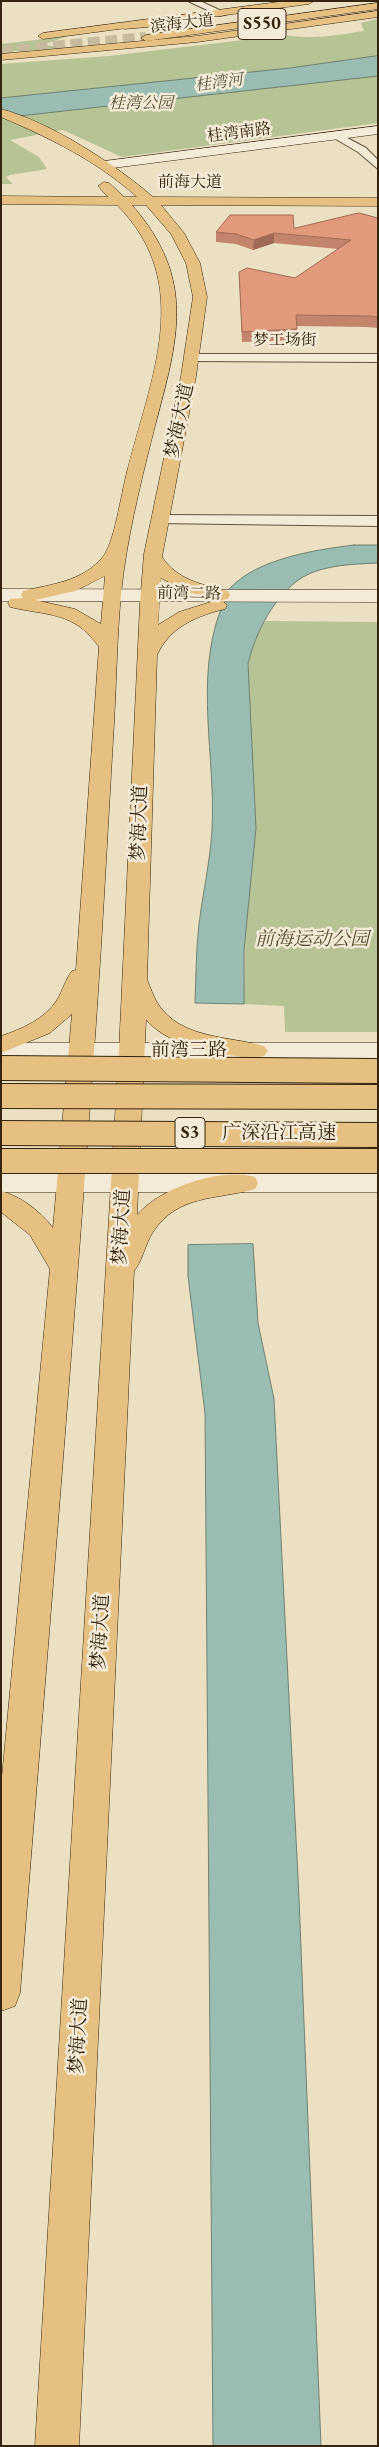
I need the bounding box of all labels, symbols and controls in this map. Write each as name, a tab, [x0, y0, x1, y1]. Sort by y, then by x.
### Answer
road number: S550	[238, 8, 286, 40]
street label: 滨海大道	[149, 11, 215, 37]
water label: 桂湾河	[194, 71, 244, 95]
park label: 桂湾公园	[109, 94, 173, 114]
street label: 桂湾南路	[206, 120, 272, 146]
street label: 前海大道	[158, 173, 222, 193]
street label: 梦工场街	[253, 331, 317, 351]
street label: 梦海大道	[161, 381, 199, 461]
street label: 前湾二路	[157, 584, 221, 604]
street label: 梦海大道	[127, 785, 153, 861]
park label: 前海运动公园	[255, 929, 369, 951]
street label: 前湾三路	[151, 1040, 227, 1062]
road number: S3	[175, 1118, 205, 1148]
street label: 广深沿江高速	[222, 1123, 336, 1145]
street label: 梦海大道	[109, 1188, 135, 1266]
street label: 梦海大道	[88, 1593, 114, 1671]
street label: 梦海大道	[66, 1997, 92, 2075]

